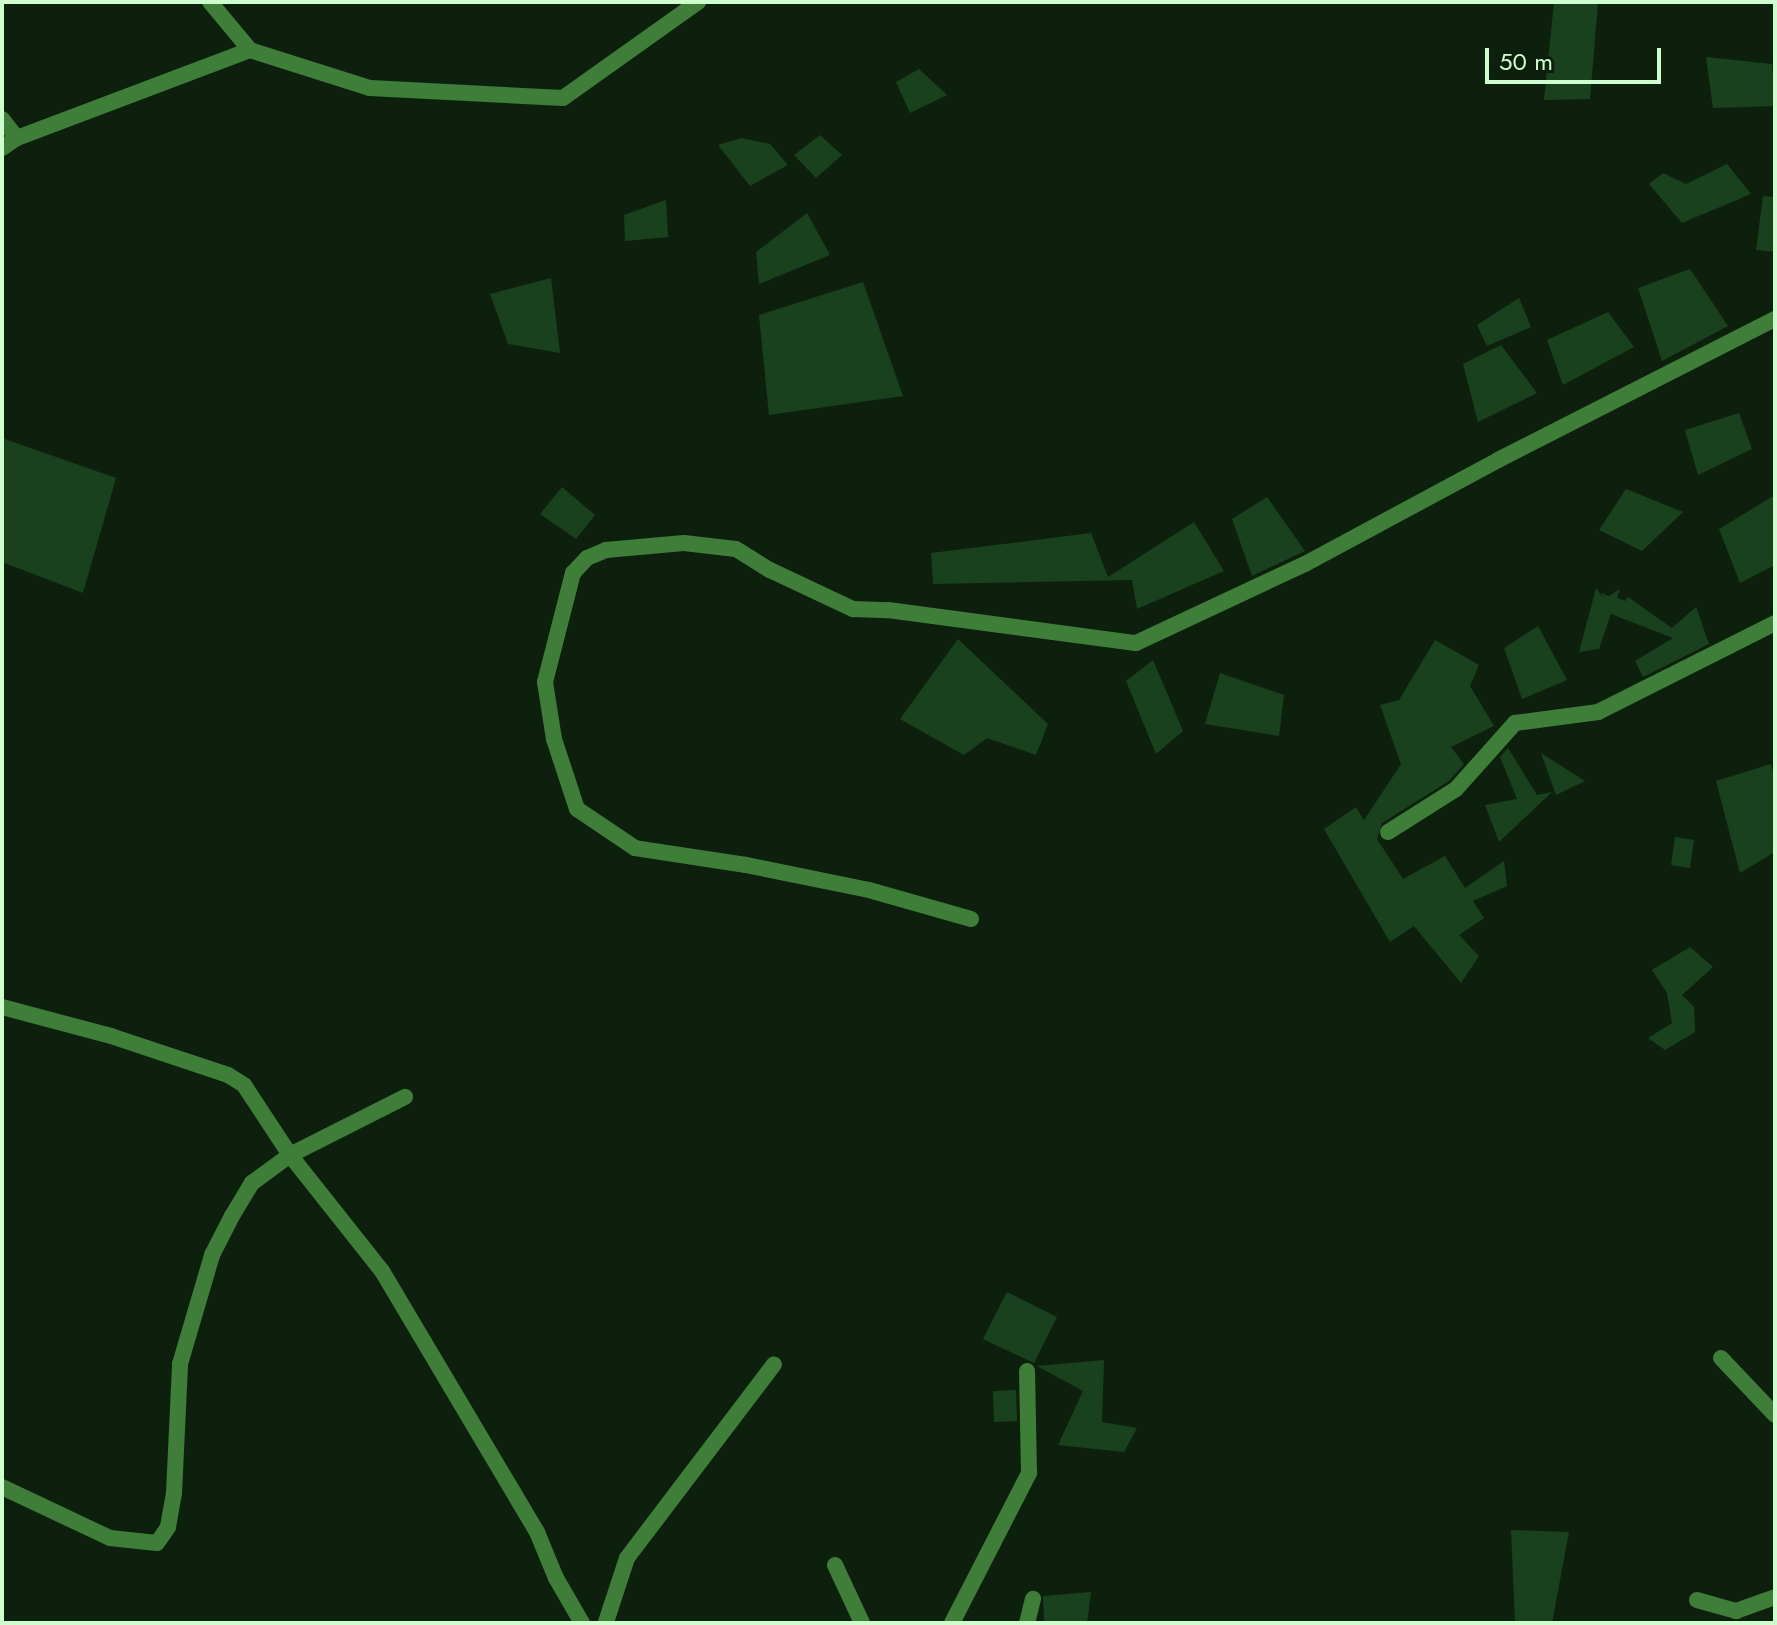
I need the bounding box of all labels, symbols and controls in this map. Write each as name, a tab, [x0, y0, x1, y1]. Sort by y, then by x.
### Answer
scale bar	[1489, 32, 1665, 82]
text: 50 m	[1499, 44, 1553, 79]

